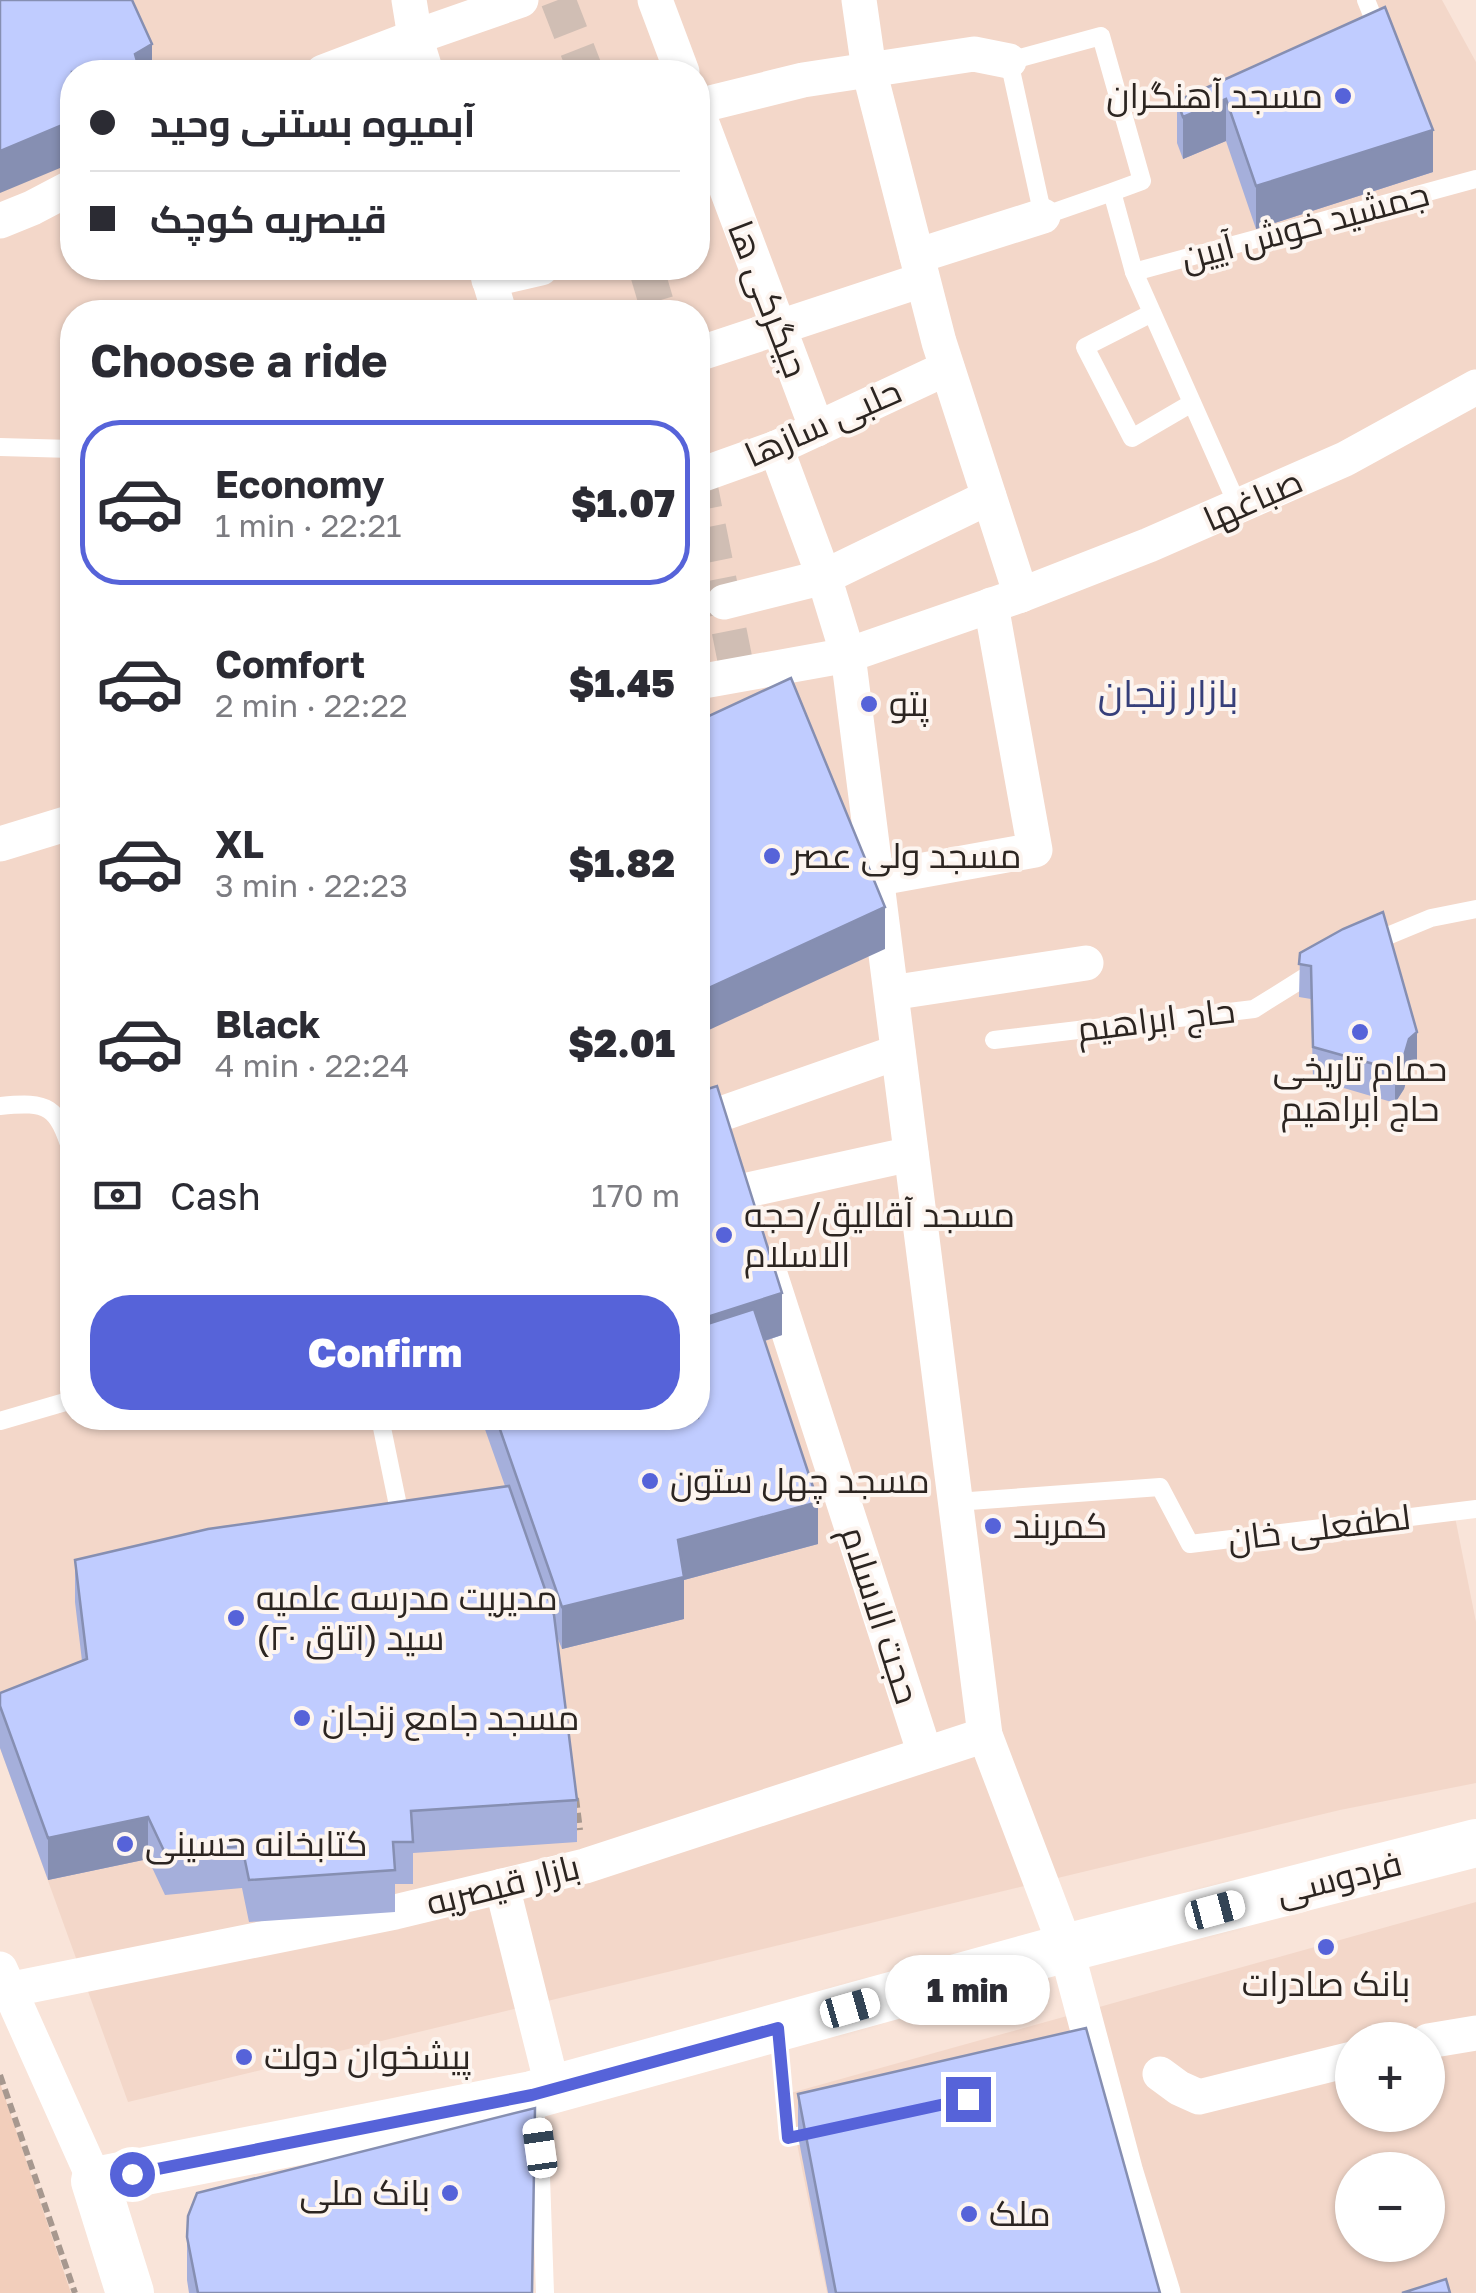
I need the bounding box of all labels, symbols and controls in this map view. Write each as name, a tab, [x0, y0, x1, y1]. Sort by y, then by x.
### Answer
place label: مسجد آهنگران	[1106, 74, 1323, 117]
marker: مسجد آهنگران	[1332, 85, 1354, 107]
text: آبمیوه بستنی وحید	[150, 100, 476, 145]
street label: جمشید خوش آیین	[1176, 172, 1434, 279]
text: قیصریه کوچک	[150, 196, 387, 241]
street label: جیگرکی ها	[719, 214, 818, 383]
text: Choose a ride	[90, 333, 388, 387]
street label: حلبی سازها	[738, 369, 908, 476]
icon: car	[95, 458, 185, 548]
street label: صباغها	[1197, 459, 1309, 540]
text: Economy	[215, 461, 384, 506]
text: $1.07	[571, 480, 675, 525]
text: 1 min · 22:21	[215, 506, 402, 544]
icon: car	[95, 638, 185, 728]
text: Comfort	[215, 641, 365, 686]
text: $1.45	[569, 660, 675, 705]
district label: بازار زنجان	[1098, 670, 1238, 716]
place label: پتو	[889, 682, 929, 727]
text: 2 min · 22:22	[215, 686, 408, 724]
marker: پتو	[858, 693, 880, 715]
icon: car	[95, 818, 185, 908]
text: XL	[215, 821, 264, 866]
place label: مسجد ولی عصر	[790, 834, 1021, 877]
text: $1.82	[568, 840, 675, 885]
marker: مسجد ولی عصر	[761, 845, 783, 867]
text: 3 min · 22:23	[215, 866, 408, 904]
street label: حاج ابراهیم	[1075, 988, 1238, 1053]
icon: car	[95, 998, 185, 1088]
text: Black	[215, 1001, 320, 1046]
text: $2.01	[568, 1020, 675, 1065]
marker: حمام تاریخی حاج ابراهیم	[1349, 1021, 1371, 1043]
text: 4 min · 22:24	[215, 1046, 410, 1084]
place label: حمام تاریخی حاج ابراهیم	[1273, 1047, 1447, 1133]
icon: cash	[90, 1168, 145, 1223]
text: Cash	[170, 1173, 261, 1218]
text: 170 m	[591, 1176, 680, 1214]
place label: مسجد آقالیق/حجه الاسلام	[744, 1193, 1015, 1279]
marker: مسجد آقالیق/حجه الاسلام	[713, 1224, 735, 1246]
button: Confirm	[90, 1295, 680, 1410]
place label: مسجد چهل ستون	[670, 1459, 930, 1504]
marker: مسجد چهل ستون	[639, 1470, 661, 1492]
street label: لطفعلی خان	[1225, 1495, 1413, 1560]
place label: کمربند	[1013, 1504, 1107, 1546]
marker: کمربند	[982, 1515, 1004, 1537]
street label: حجت الاسلام	[829, 1521, 929, 1710]
place label: مدیریت مدرسه علمیه سید (اتاق ۲۰)	[256, 1576, 558, 1660]
marker: مدیریت مدرسه علمیه سید (اتاق ۲۰)	[225, 1607, 247, 1629]
place label: مسجد جامع زنجان	[322, 1696, 580, 1741]
marker: مسجد جامع زنجان	[291, 1707, 313, 1729]
place label: کتابخانه حسینی	[145, 1822, 368, 1865]
marker: کتابخانه حسینی	[114, 1833, 136, 1855]
street label: فردوسی	[1272, 1841, 1406, 1914]
street label: بازار قیصریه	[422, 1845, 584, 1923]
car	[1182, 1888, 1248, 1932]
marker: بانک صادرات	[1315, 1936, 1337, 1958]
callout: 1 min	[886, 1954, 1050, 2024]
place label: بانک صادرات	[1242, 1962, 1410, 2004]
text: 1 min	[927, 1971, 1008, 2009]
car	[817, 1985, 883, 2031]
map controls	[1335, 2022, 1445, 2262]
button: +	[1335, 2022, 1445, 2132]
place label: پیشخوان دولت	[264, 2035, 471, 2080]
marker: پیشخوان دولت	[233, 2046, 255, 2068]
route end	[946, 2077, 991, 2122]
car	[521, 2116, 559, 2180]
route start	[110, 2152, 155, 2197]
button: −	[1335, 2152, 1445, 2262]
place label: بانک ملی	[299, 2171, 430, 2214]
marker: بانک ملی	[439, 2182, 461, 2204]
place label: ملک	[989, 2192, 1051, 2234]
marker: ملک	[958, 2203, 980, 2225]

